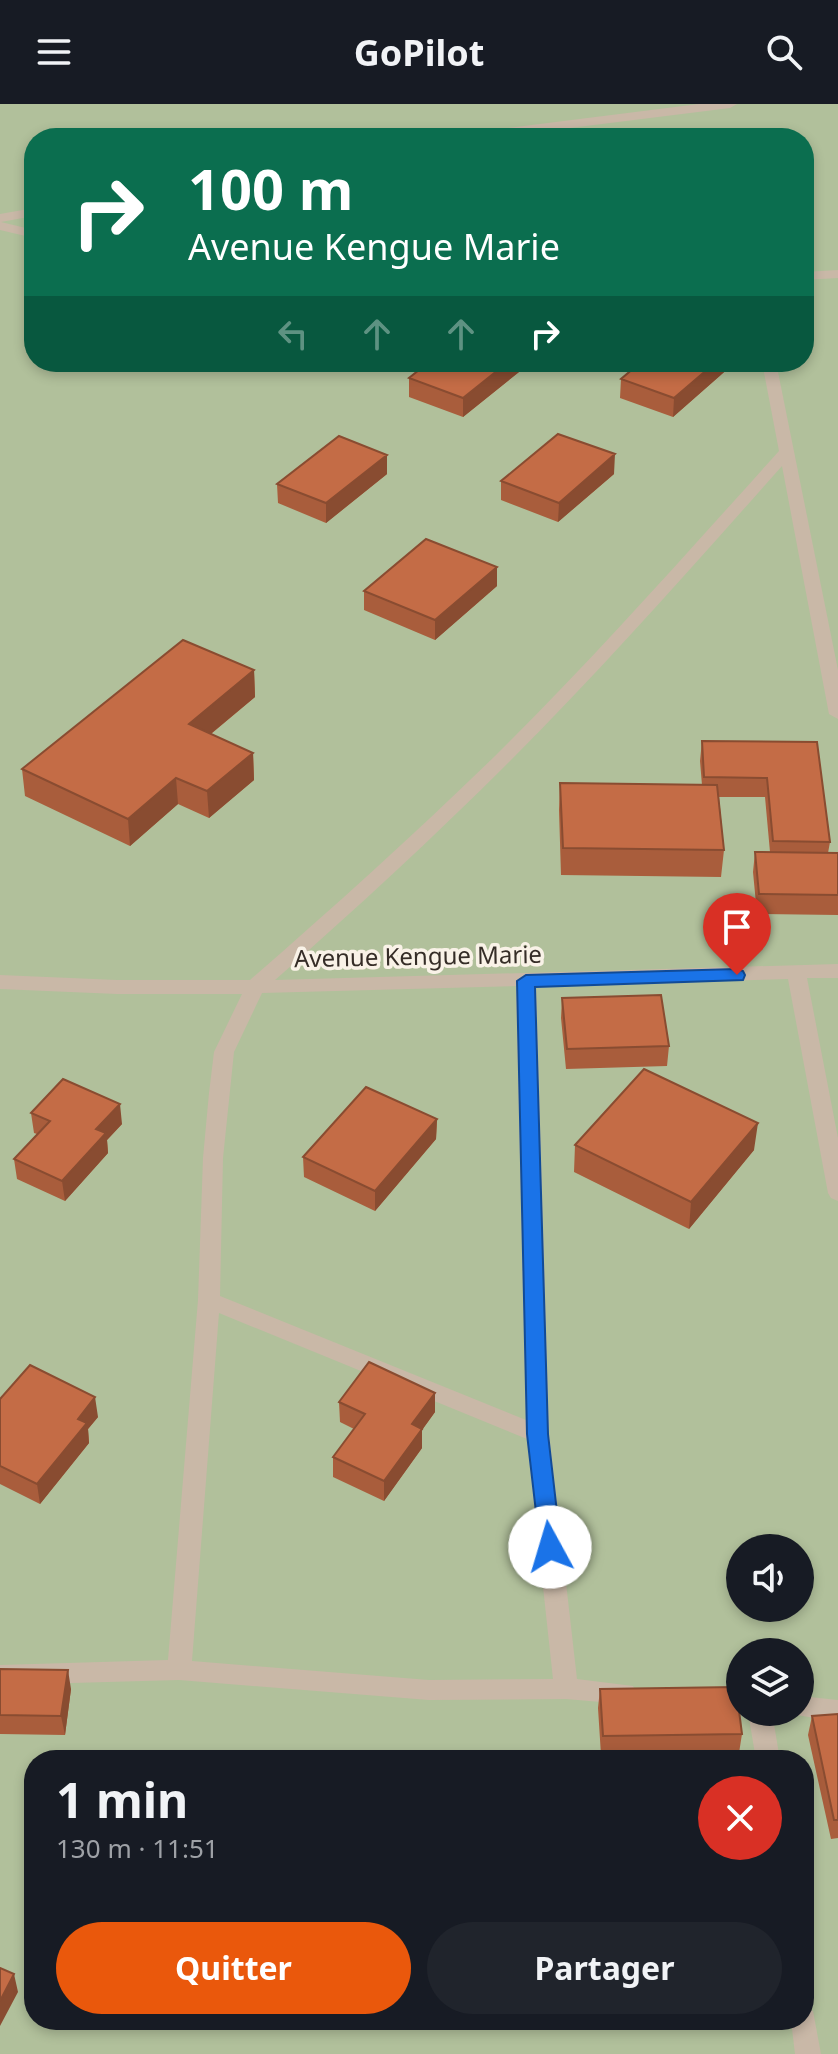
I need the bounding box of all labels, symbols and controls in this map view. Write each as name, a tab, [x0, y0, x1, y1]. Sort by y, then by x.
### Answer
text: GoPilot	[354, 28, 484, 77]
icon: menu	[32, 30, 76, 74]
icon: search	[762, 30, 806, 74]
text: 100 m	[188, 150, 353, 226]
icon: right	[56, 160, 160, 264]
text: Avenue Kengue Marie	[188, 222, 560, 271]
icon: left	[271, 312, 315, 356]
icon: ahead	[355, 312, 399, 356]
icon: ahead	[439, 312, 483, 356]
icon: right	[523, 312, 567, 356]
pin	[703, 893, 771, 975]
icon: arrive	[715, 905, 759, 949]
street label: Avenue Kengue Marie	[294, 937, 542, 974]
position arrow	[508, 1505, 592, 1589]
map controls	[726, 1534, 814, 1726]
button: sound	[726, 1534, 814, 1622]
button: layers	[726, 1638, 814, 1726]
text: 1 min	[56, 1767, 188, 1832]
button: close	[698, 1776, 782, 1860]
text: 130 m · 11:51	[56, 1830, 219, 1866]
button: Quitter	[56, 1922, 411, 2014]
button: Partager	[427, 1922, 782, 2014]

